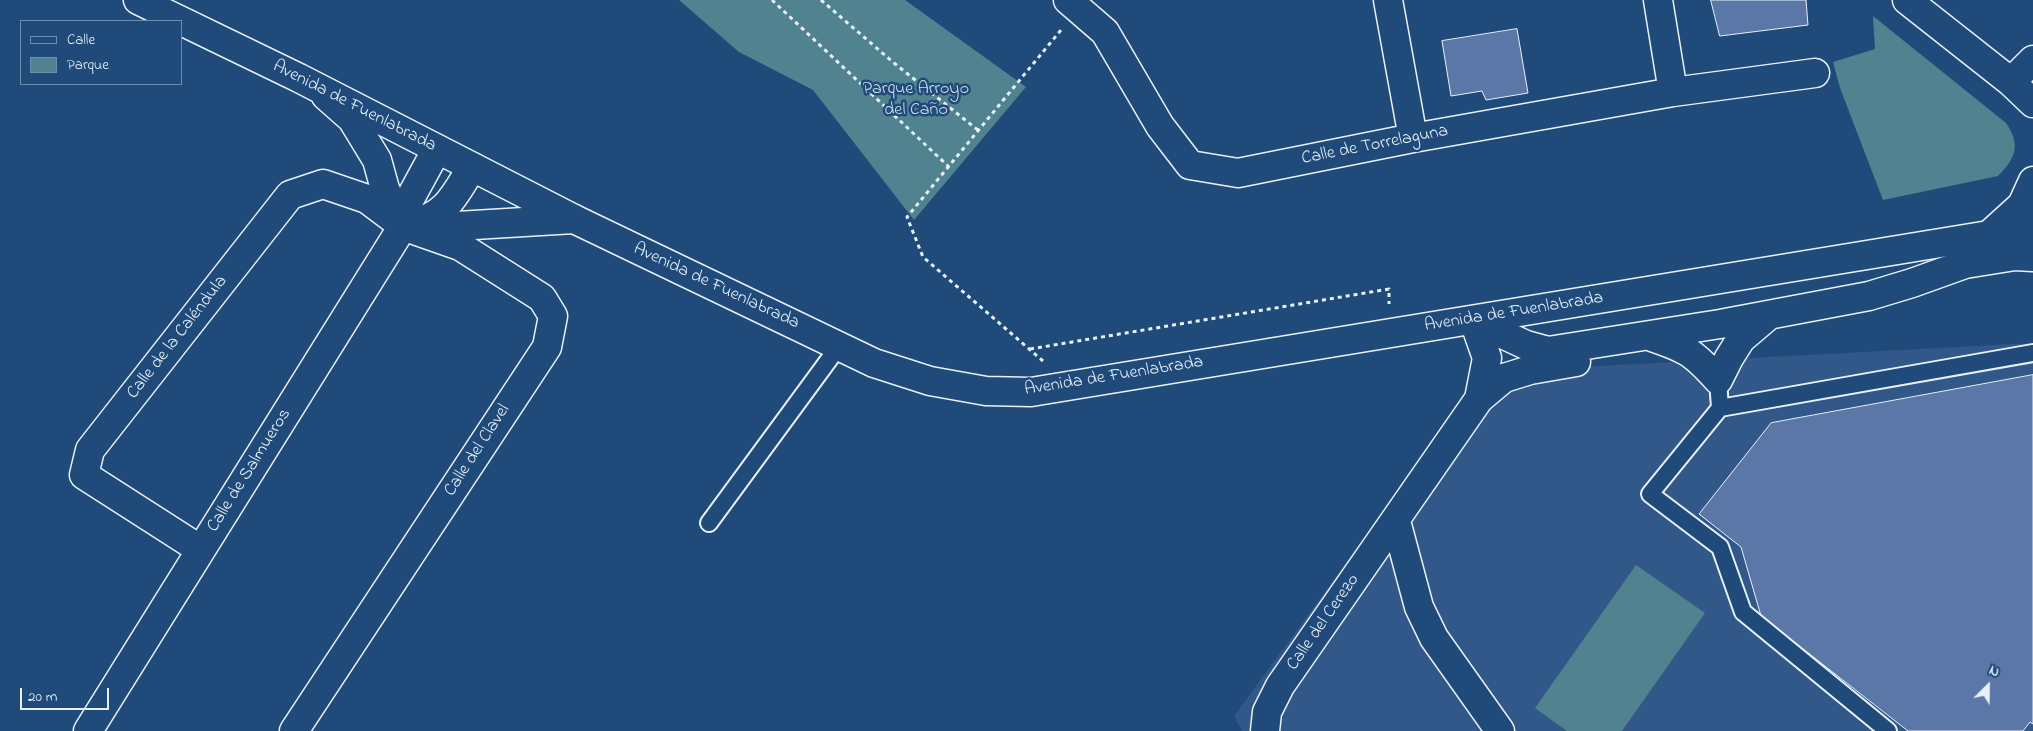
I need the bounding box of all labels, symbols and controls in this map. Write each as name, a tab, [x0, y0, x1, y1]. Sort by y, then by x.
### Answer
legend	[20, 20, 182, 85]
text: Calle	[67, 29, 95, 51]
text: Parque	[67, 54, 109, 76]
street label: Avenida de Fuenlabrada	[269, 56, 439, 158]
park label: Parque Arroyo del Caño	[863, 79, 969, 122]
street label: Calle de Torrelaguna	[1300, 121, 1450, 171]
street label: Avenida de Fuenlabrada	[630, 239, 802, 335]
street label: Calle de la Caléndula	[123, 272, 233, 404]
street label: Avenida de Fuenlabrada	[1423, 288, 1605, 338]
street label: Avenida de Fuenlabrada	[1023, 352, 1205, 402]
street label: Calle del Clavel	[440, 401, 516, 501]
street label: Calle de Salmueros	[203, 405, 297, 537]
street label: Calle del Cerezo	[1283, 571, 1365, 675]
text: N	[1986, 660, 2003, 683]
north arrow	[1963, 661, 2013, 711]
scale bar	[22, 678, 111, 710]
text: 20 m	[28, 686, 57, 708]

